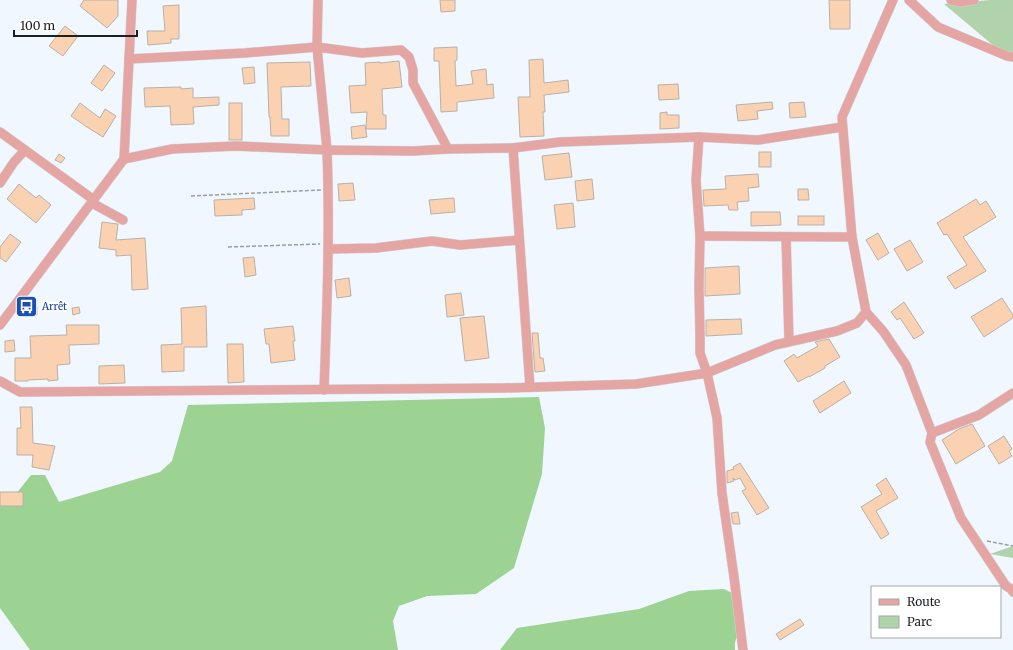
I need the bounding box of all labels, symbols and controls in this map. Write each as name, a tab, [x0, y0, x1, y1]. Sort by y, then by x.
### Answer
scale bar	[14, 12, 137, 38]
text: 100 m	[20, 18, 55, 33]
bus stop icon: Arrêt	[13, 293, 39, 319]
place label: Arrêt	[41, 300, 67, 313]
legend	[871, 586, 1001, 638]
text: Route	[907, 594, 940, 609]
text: Parc	[907, 614, 932, 629]

